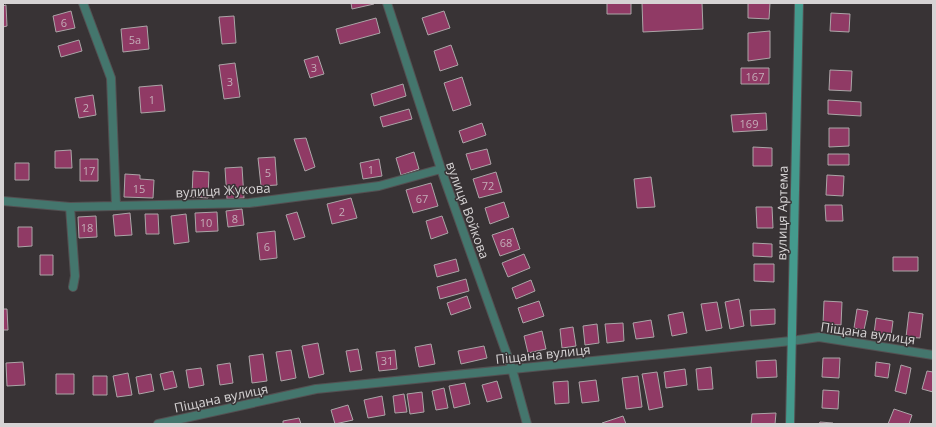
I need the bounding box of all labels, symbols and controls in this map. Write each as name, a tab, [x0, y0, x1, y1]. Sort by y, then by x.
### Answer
house number: 6	[61, 15, 67, 30]
house number: 5а	[129, 32, 141, 47]
house number: 3	[311, 60, 317, 75]
house number: 167	[746, 69, 764, 84]
house number: 3	[227, 74, 233, 89]
house number: 1	[149, 92, 155, 107]
house number: 2	[83, 100, 89, 115]
house number: 169	[740, 116, 758, 131]
street label: вулиця Войкова	[442, 159, 494, 261]
house number: 1	[368, 162, 374, 177]
house number: 17	[83, 163, 95, 178]
house number: 5	[265, 165, 271, 180]
street label: вулиця Артема	[772, 165, 792, 261]
house number: 72	[482, 178, 494, 193]
street label: вулиця Жукова	[175, 179, 271, 201]
house number: 15	[133, 181, 145, 196]
house number: 67	[416, 191, 428, 206]
house number: 2	[339, 204, 345, 219]
house number: 8	[232, 211, 238, 226]
house number: 10	[200, 215, 212, 230]
house number: 18	[81, 220, 93, 235]
house number: 68	[500, 235, 512, 250]
house number: 6	[264, 239, 270, 254]
street label: Піщана вулиця	[819, 317, 917, 349]
street label: Піщана вулиця	[495, 340, 591, 368]
house number: 31	[381, 353, 393, 368]
street label: Піщана вулиця	[172, 379, 270, 417]

